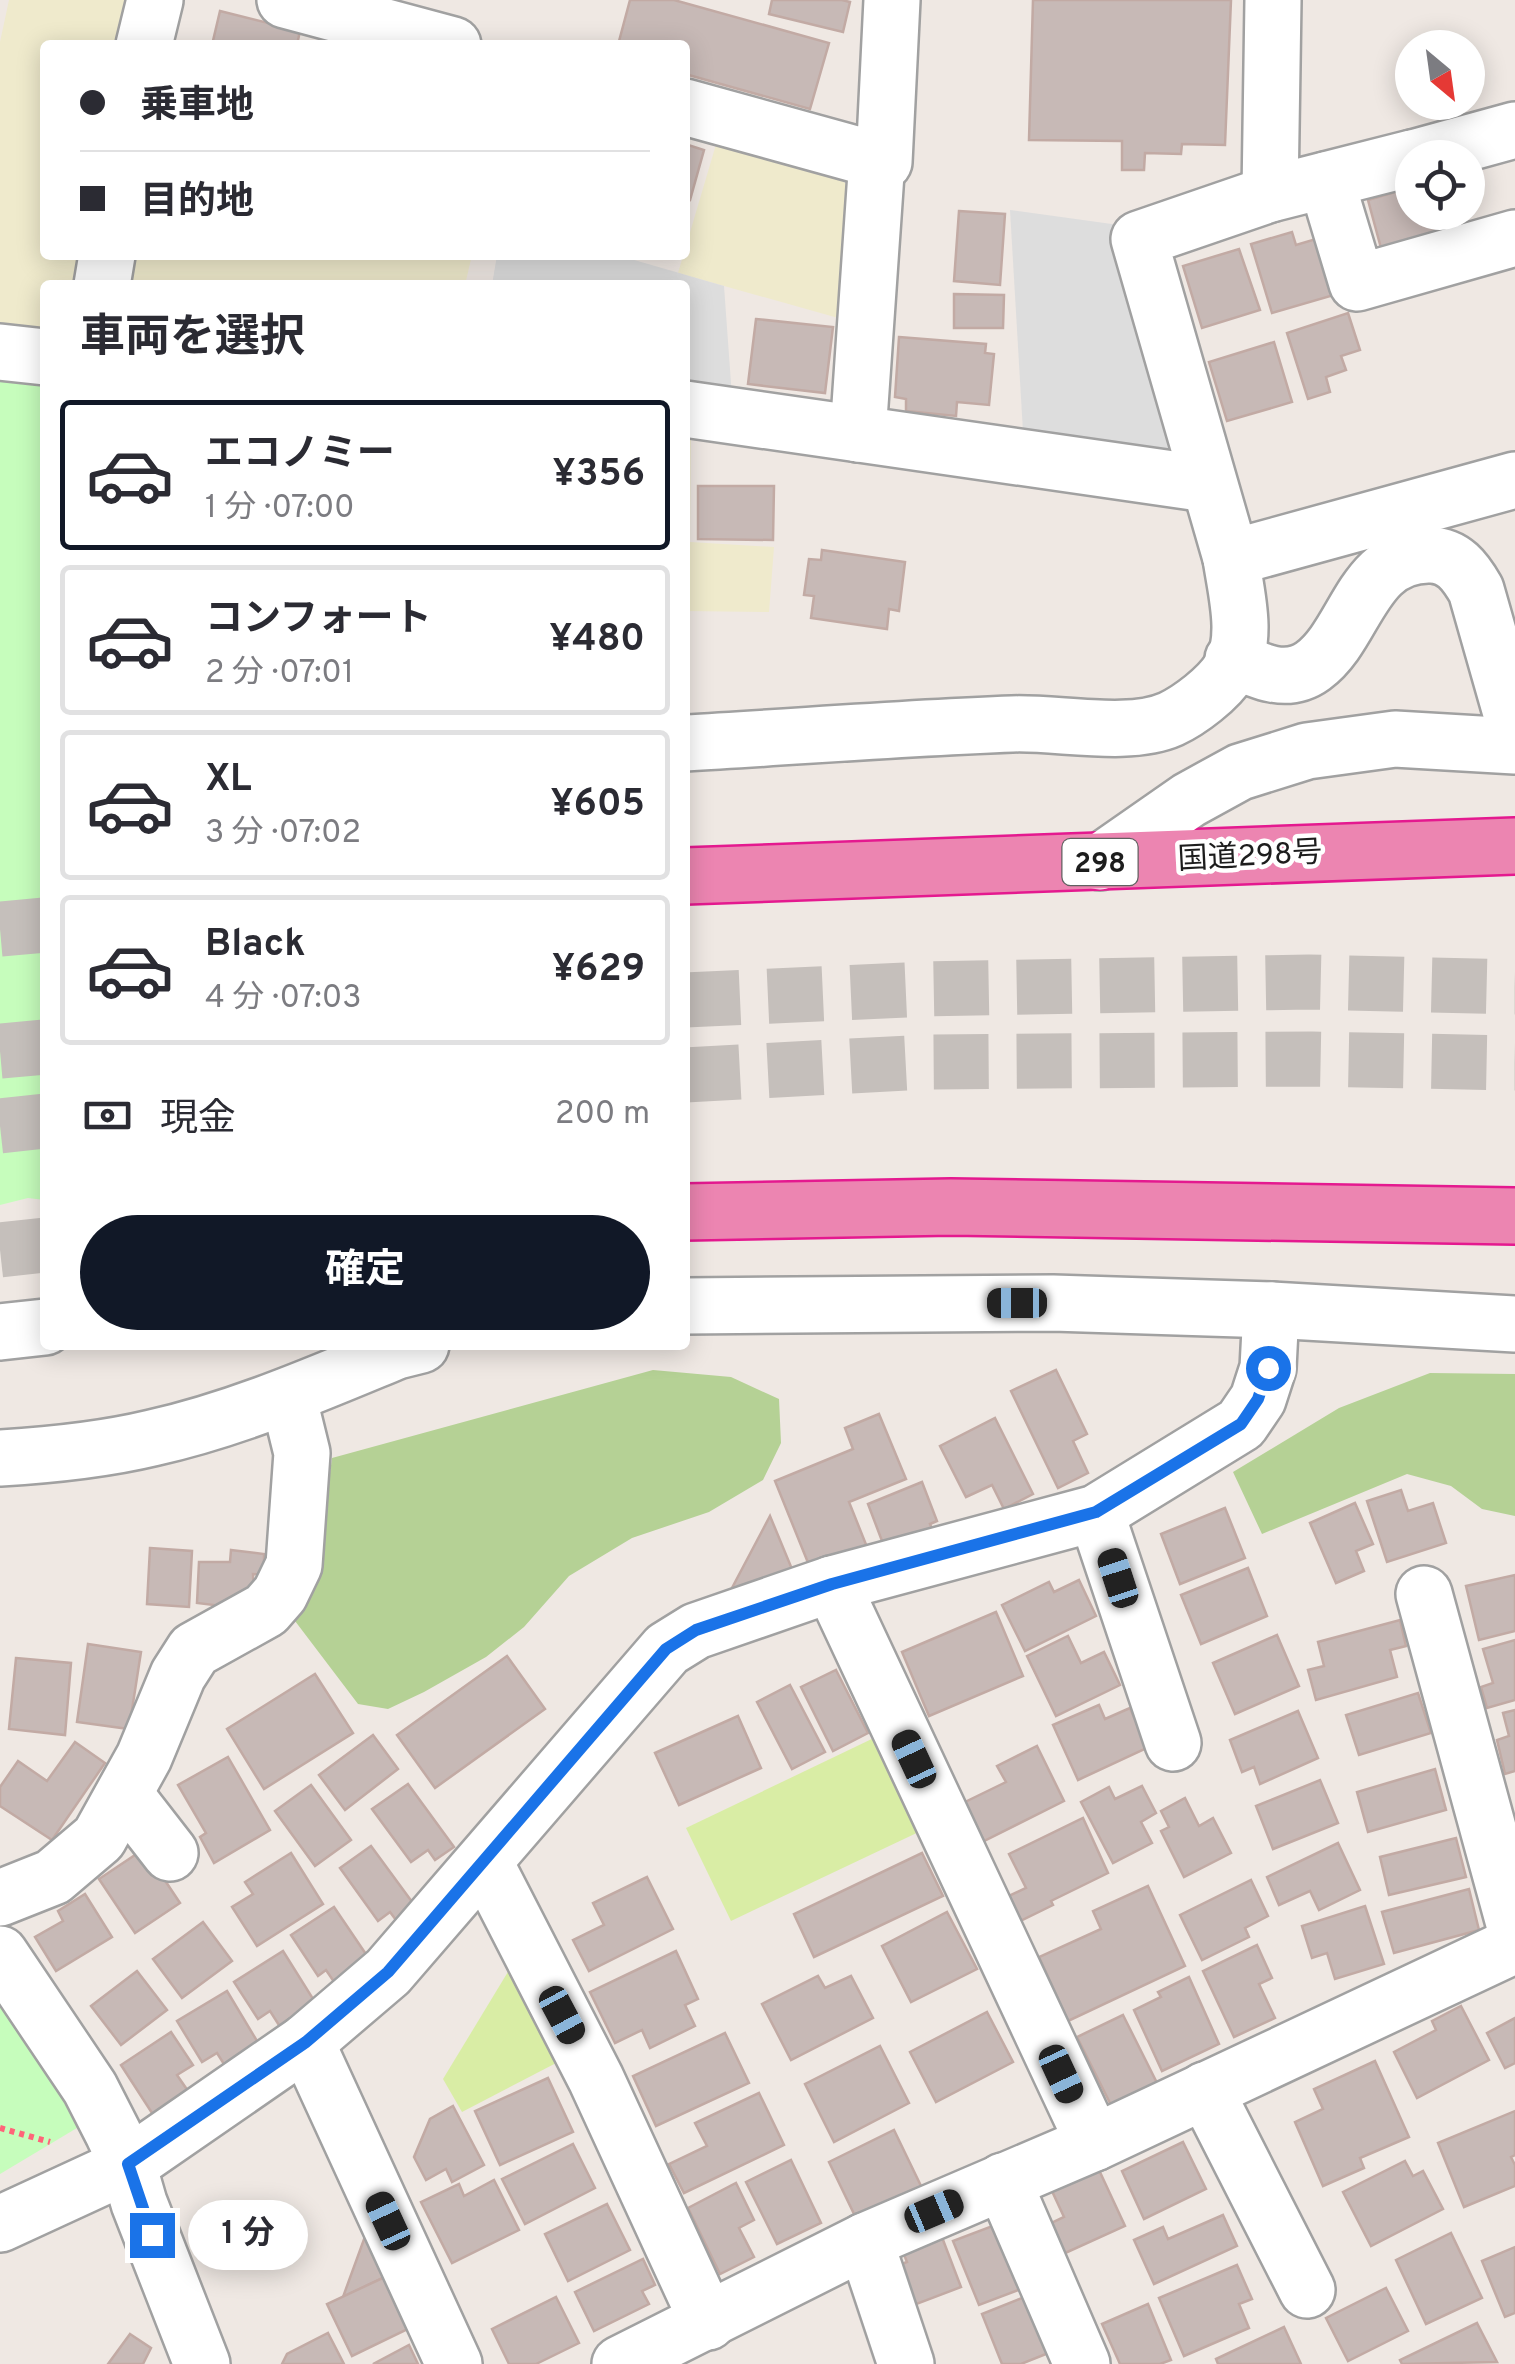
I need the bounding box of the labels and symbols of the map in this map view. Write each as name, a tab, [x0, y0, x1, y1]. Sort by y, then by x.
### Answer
north arrow	[1395, 30, 1485, 120]
street label: 国道298号	[1177, 835, 1323, 880]
road number: 298	[1062, 839, 1138, 885]
car	[987, 1288, 1047, 1318]
route start	[1246, 1346, 1291, 1391]
car	[1094, 1545, 1142, 1611]
car	[888, 1725, 940, 1793]
car	[535, 1981, 589, 2049]
car	[1035, 2040, 1087, 2108]
car	[901, 2185, 967, 2237]
car	[362, 2187, 414, 2255]
callout: 1 分	[187, 2200, 307, 2270]
route end	[130, 2213, 175, 2258]

